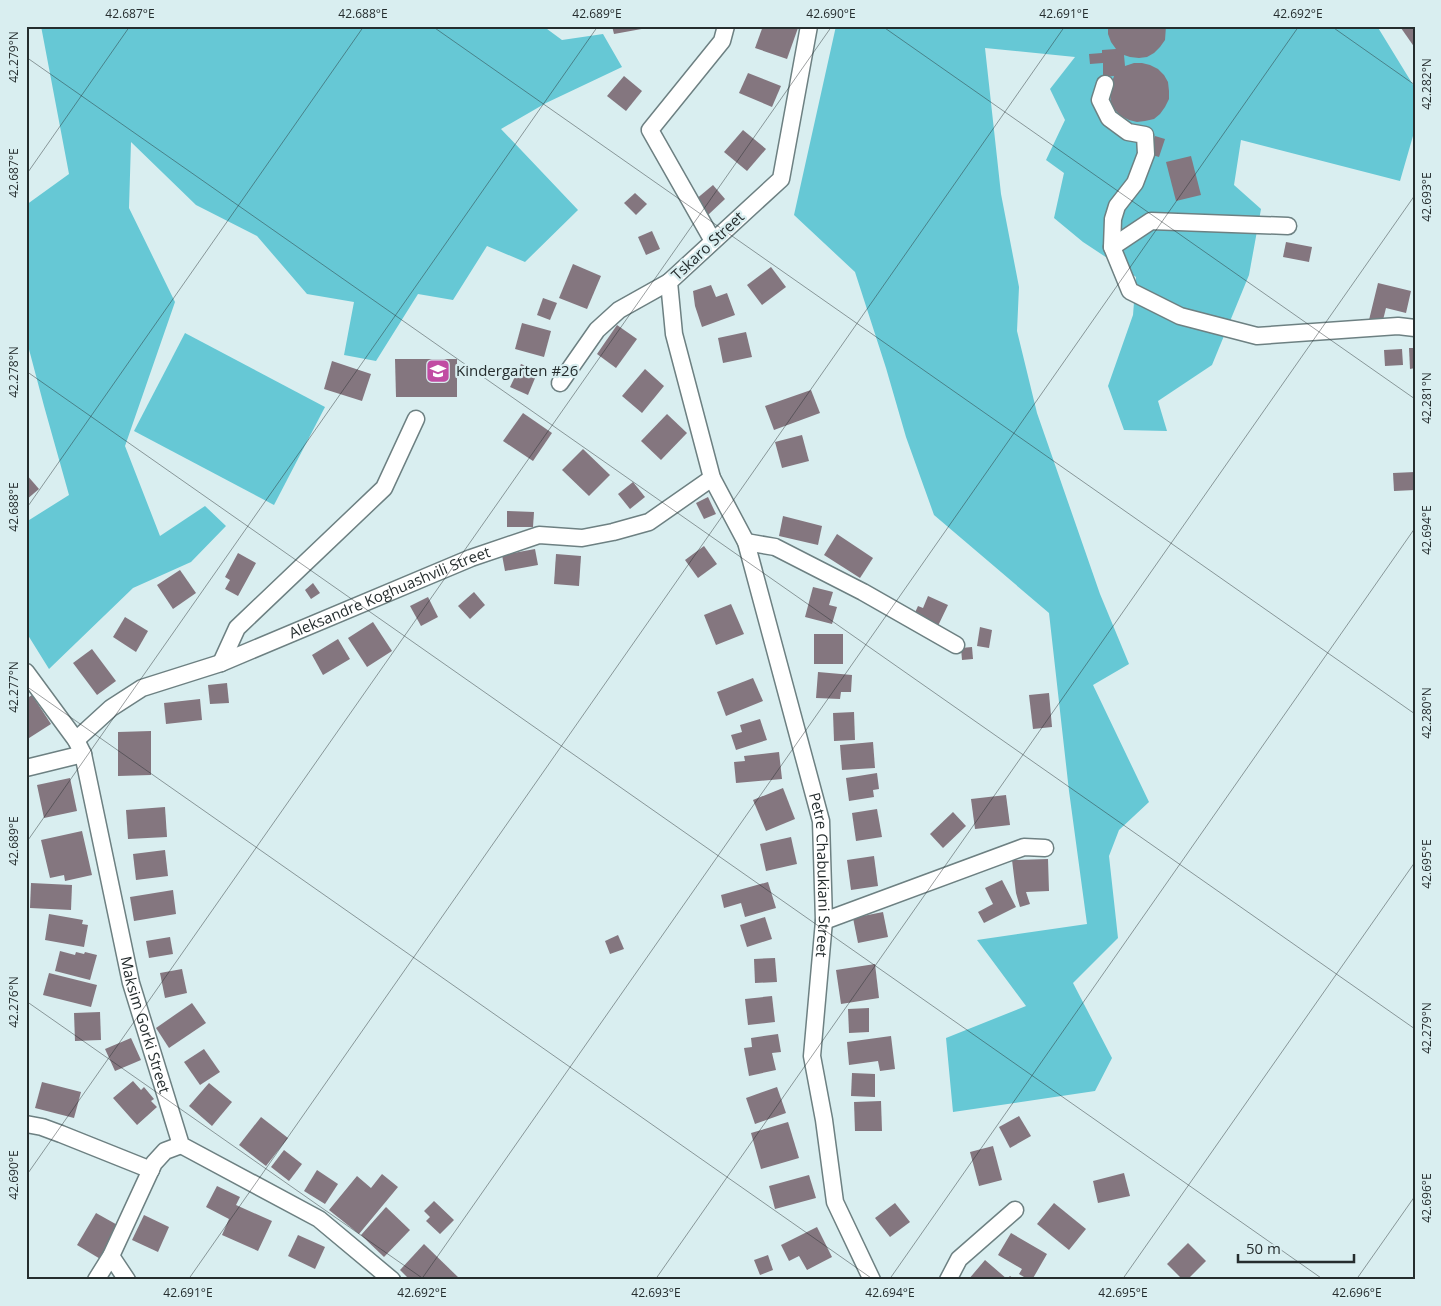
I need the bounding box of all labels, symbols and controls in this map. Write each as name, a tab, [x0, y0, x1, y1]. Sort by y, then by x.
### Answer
text: 42.687°E	[105, 5, 155, 22]
text: 42.688°E	[338, 5, 388, 22]
text: 42.689°E	[572, 5, 622, 22]
text: 42.690°E	[806, 5, 856, 22]
text: 42.691°E	[1039, 5, 1089, 22]
text: 42.692°E	[1273, 5, 1323, 22]
text: 42.279°N	[5, 31, 22, 83]
text: 42.282°N	[1418, 58, 1435, 110]
text: 42.687°E	[5, 148, 22, 198]
text: 42.693°E	[1418, 172, 1435, 222]
street label: Tskaro Street	[667, 206, 748, 284]
text: 42.278°N	[5, 346, 22, 398]
school or university icon: Kindergarten #26	[425, 358, 451, 384]
place label: Kindergarten #26	[456, 360, 578, 380]
text: 42.281°N	[1418, 372, 1435, 424]
text: 42.688°E	[5, 482, 22, 532]
text: 42.694°E	[1418, 505, 1435, 555]
street label: Aleksandre Koghuashvili Street	[286, 541, 493, 642]
text: 42.277°N	[5, 661, 22, 713]
text: 42.280°N	[1418, 687, 1435, 739]
street label: Petre Chabukiani Street	[805, 790, 835, 958]
text: 42.689°E	[5, 816, 22, 866]
text: 42.695°E	[1418, 839, 1435, 889]
street label: Maksim Gorki Street	[117, 954, 175, 1096]
text: 42.276°N	[5, 976, 22, 1028]
text: 42.279°N	[1418, 1002, 1435, 1054]
text: 42.690°E	[5, 1150, 22, 1200]
text: 42.696°E	[1418, 1173, 1435, 1223]
scale bar	[1238, 1231, 1355, 1263]
text: 50 m	[1246, 1238, 1281, 1258]
text: 42.691°E	[163, 1284, 213, 1301]
text: 42.692°E	[397, 1284, 447, 1301]
text: 42.693°E	[631, 1284, 681, 1301]
text: 42.694°E	[865, 1284, 915, 1301]
text: 42.695°E	[1098, 1284, 1148, 1301]
text: 42.696°E	[1332, 1284, 1382, 1301]

